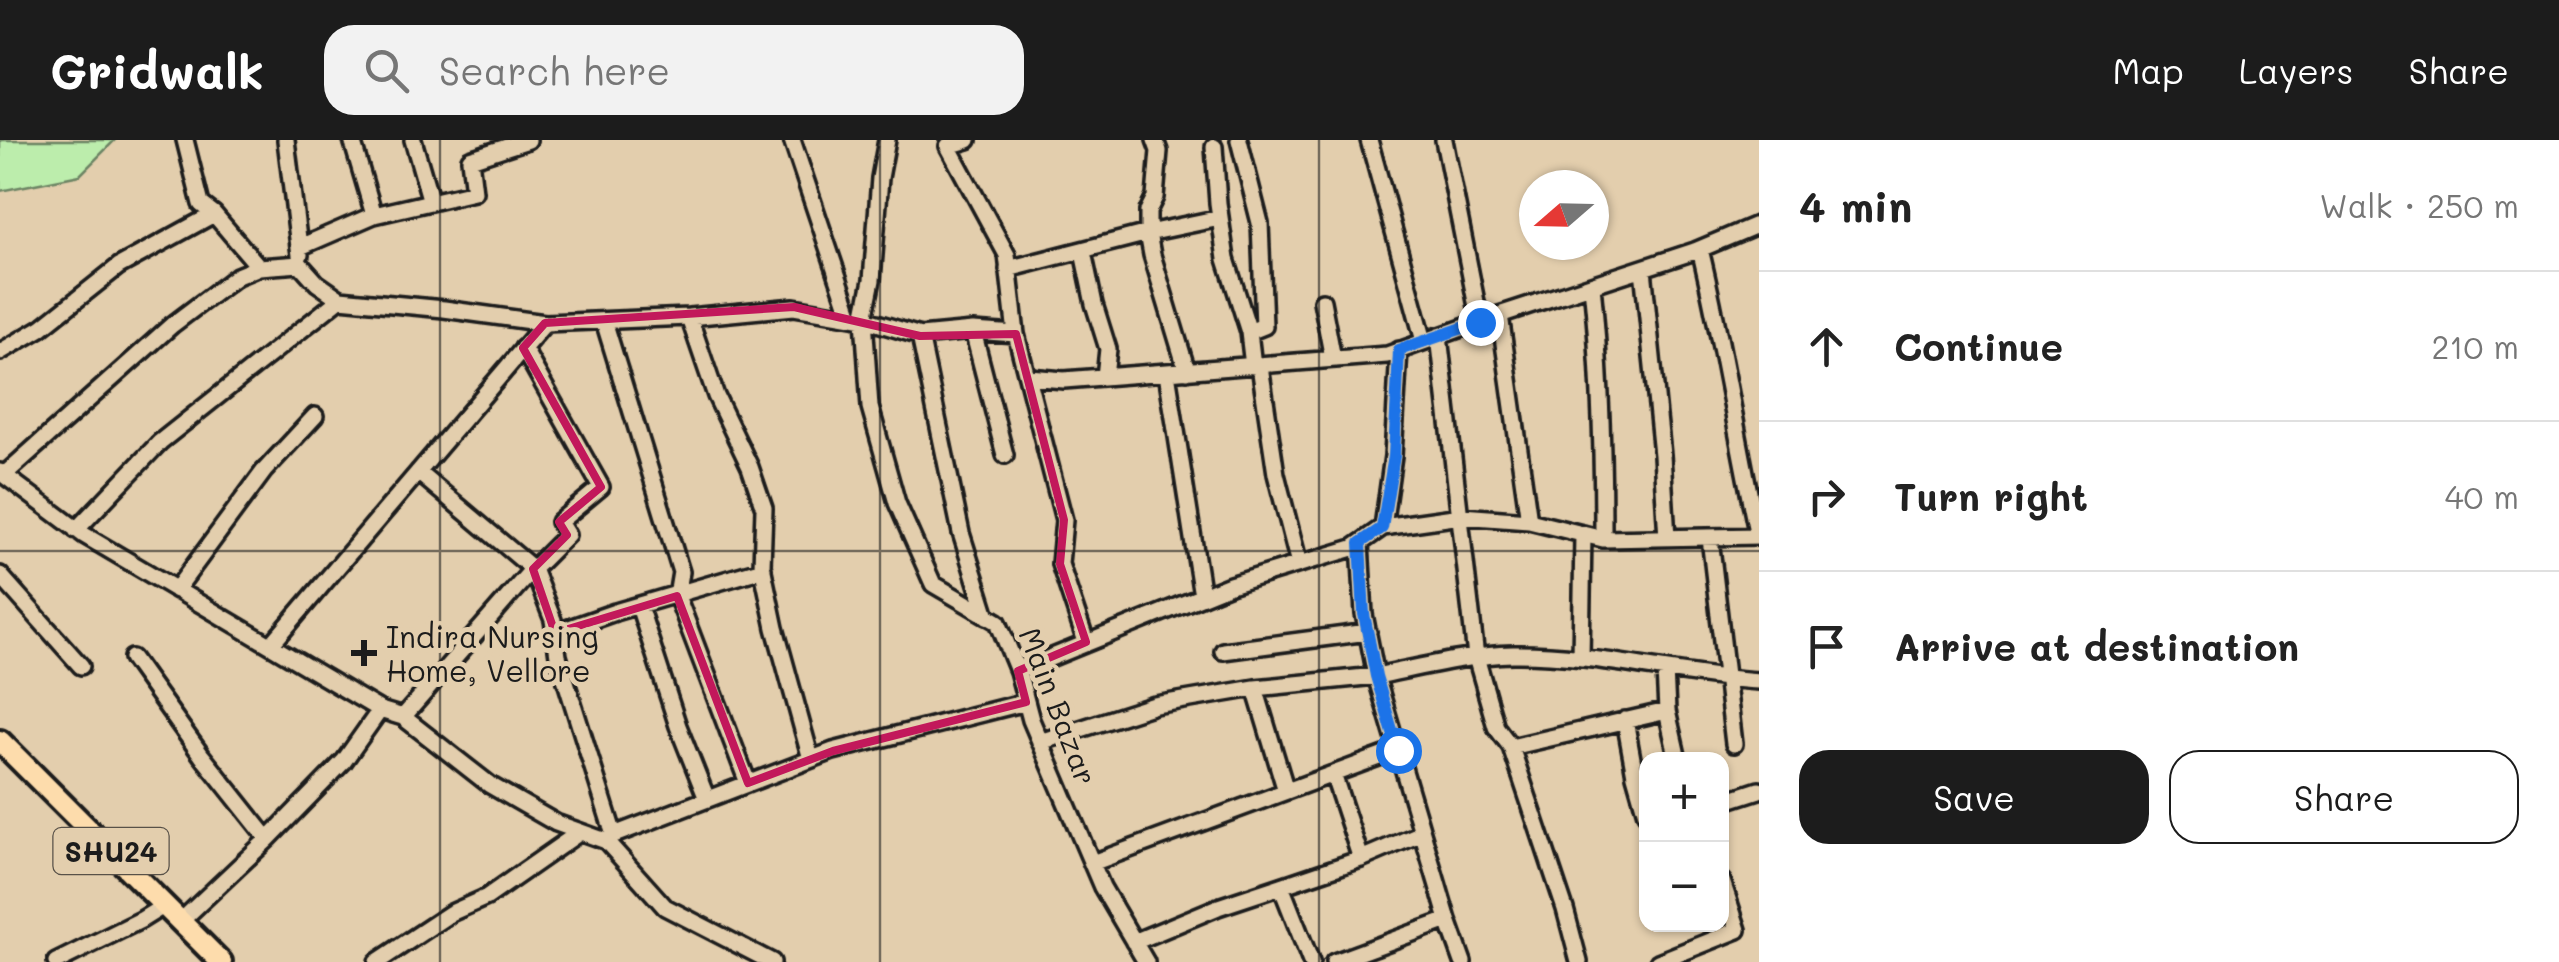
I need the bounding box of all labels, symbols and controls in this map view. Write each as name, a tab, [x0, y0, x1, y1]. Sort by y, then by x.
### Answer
search box	[324, 25, 1024, 115]
text: Gridwalk	[50, 39, 264, 101]
icon: search	[359, 43, 414, 98]
text: Search here	[439, 45, 670, 95]
text: Map	[2112, 47, 2184, 93]
text: Layers	[2239, 47, 2354, 93]
text: Share	[2409, 47, 2509, 93]
north arrow	[1519, 170, 1609, 260]
text: 4 min	[1799, 178, 1912, 233]
text: Walk · 250 m	[2320, 184, 2519, 226]
route end	[1458, 300, 1504, 346]
icon: ahead	[1799, 319, 1854, 374]
text: Continue	[1894, 321, 2063, 371]
text: 210 m	[2431, 325, 2519, 367]
icon: right	[1799, 469, 1854, 524]
text: Turn right	[1894, 471, 2088, 521]
text: 40 m	[2445, 475, 2519, 517]
place label: Indira Nursing Home, Vellore	[386, 616, 599, 690]
icon: arrive	[1799, 619, 1854, 674]
street label: Main Bazar	[1011, 621, 1107, 791]
text: Arrive at destination	[1894, 621, 2299, 671]
marker: Indira Nursing Home, Vellore	[351, 640, 377, 666]
route start	[1376, 728, 1422, 774]
button: Save	[1799, 750, 2149, 844]
button: Share	[2169, 750, 2519, 844]
map controls	[1639, 752, 1729, 932]
button: +	[1639, 752, 1729, 842]
road number: SHU24	[54, 828, 168, 874]
button: −	[1639, 842, 1729, 932]

